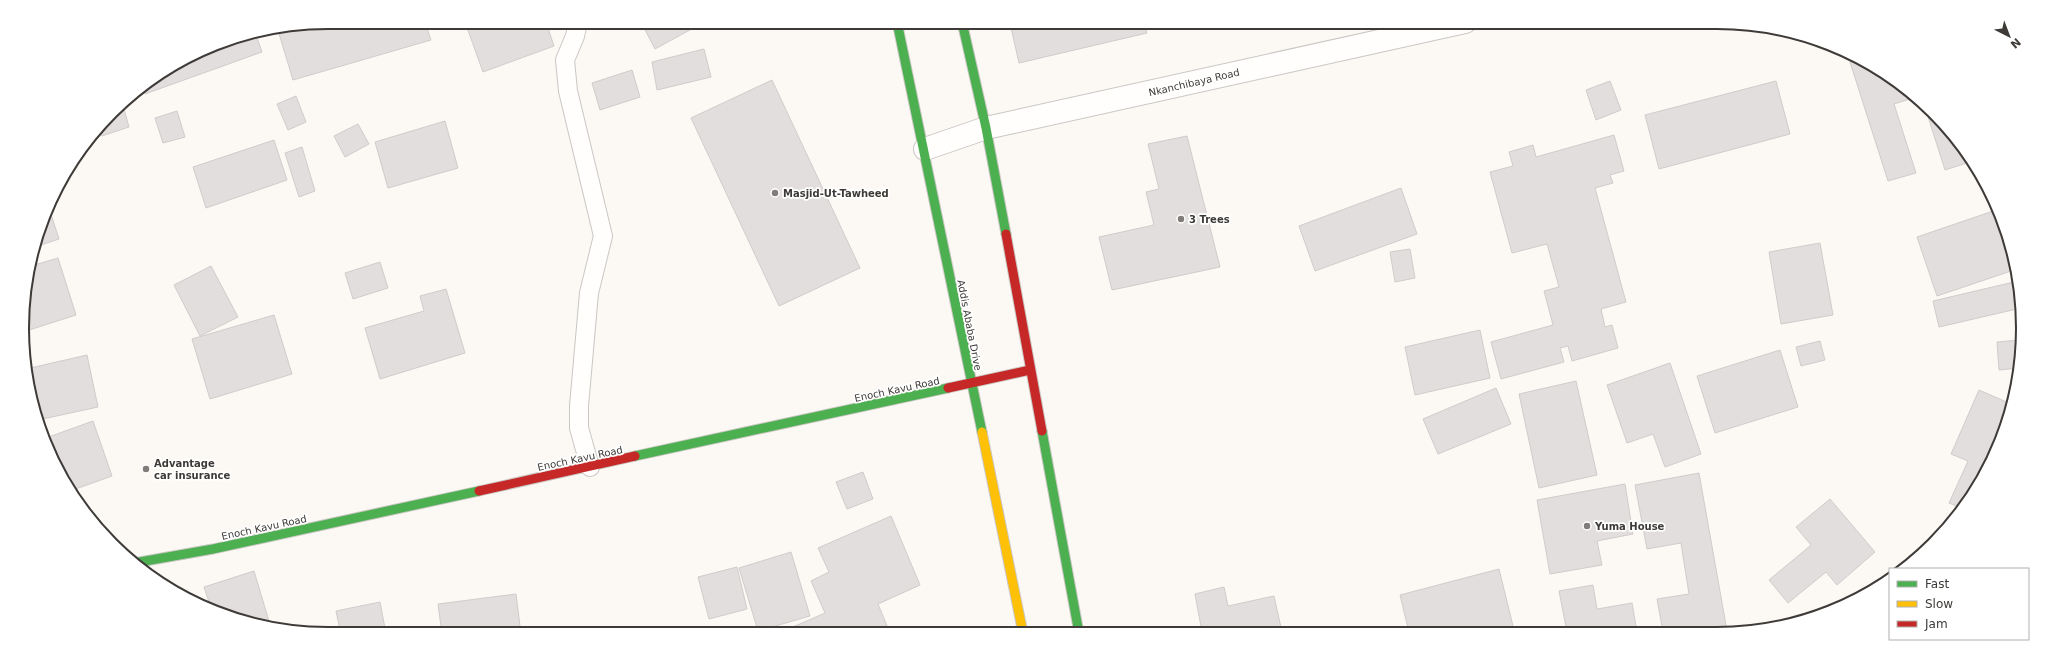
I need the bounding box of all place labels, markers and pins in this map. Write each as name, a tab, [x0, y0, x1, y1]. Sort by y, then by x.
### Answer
marker: Masjid-Ut-Tawheed	[770, 188, 780, 198]
place label: Masjid-Ut-Tawheed	[783, 188, 889, 199]
marker: 3 Trees	[1176, 214, 1186, 224]
place label: 3 Trees	[1189, 214, 1230, 225]
place label: Advantage car insurance	[154, 458, 230, 481]
marker: Advantage car insurance	[141, 464, 151, 474]
marker: Yuma House	[1582, 521, 1592, 531]
place label: Yuma House	[1594, 521, 1665, 532]

